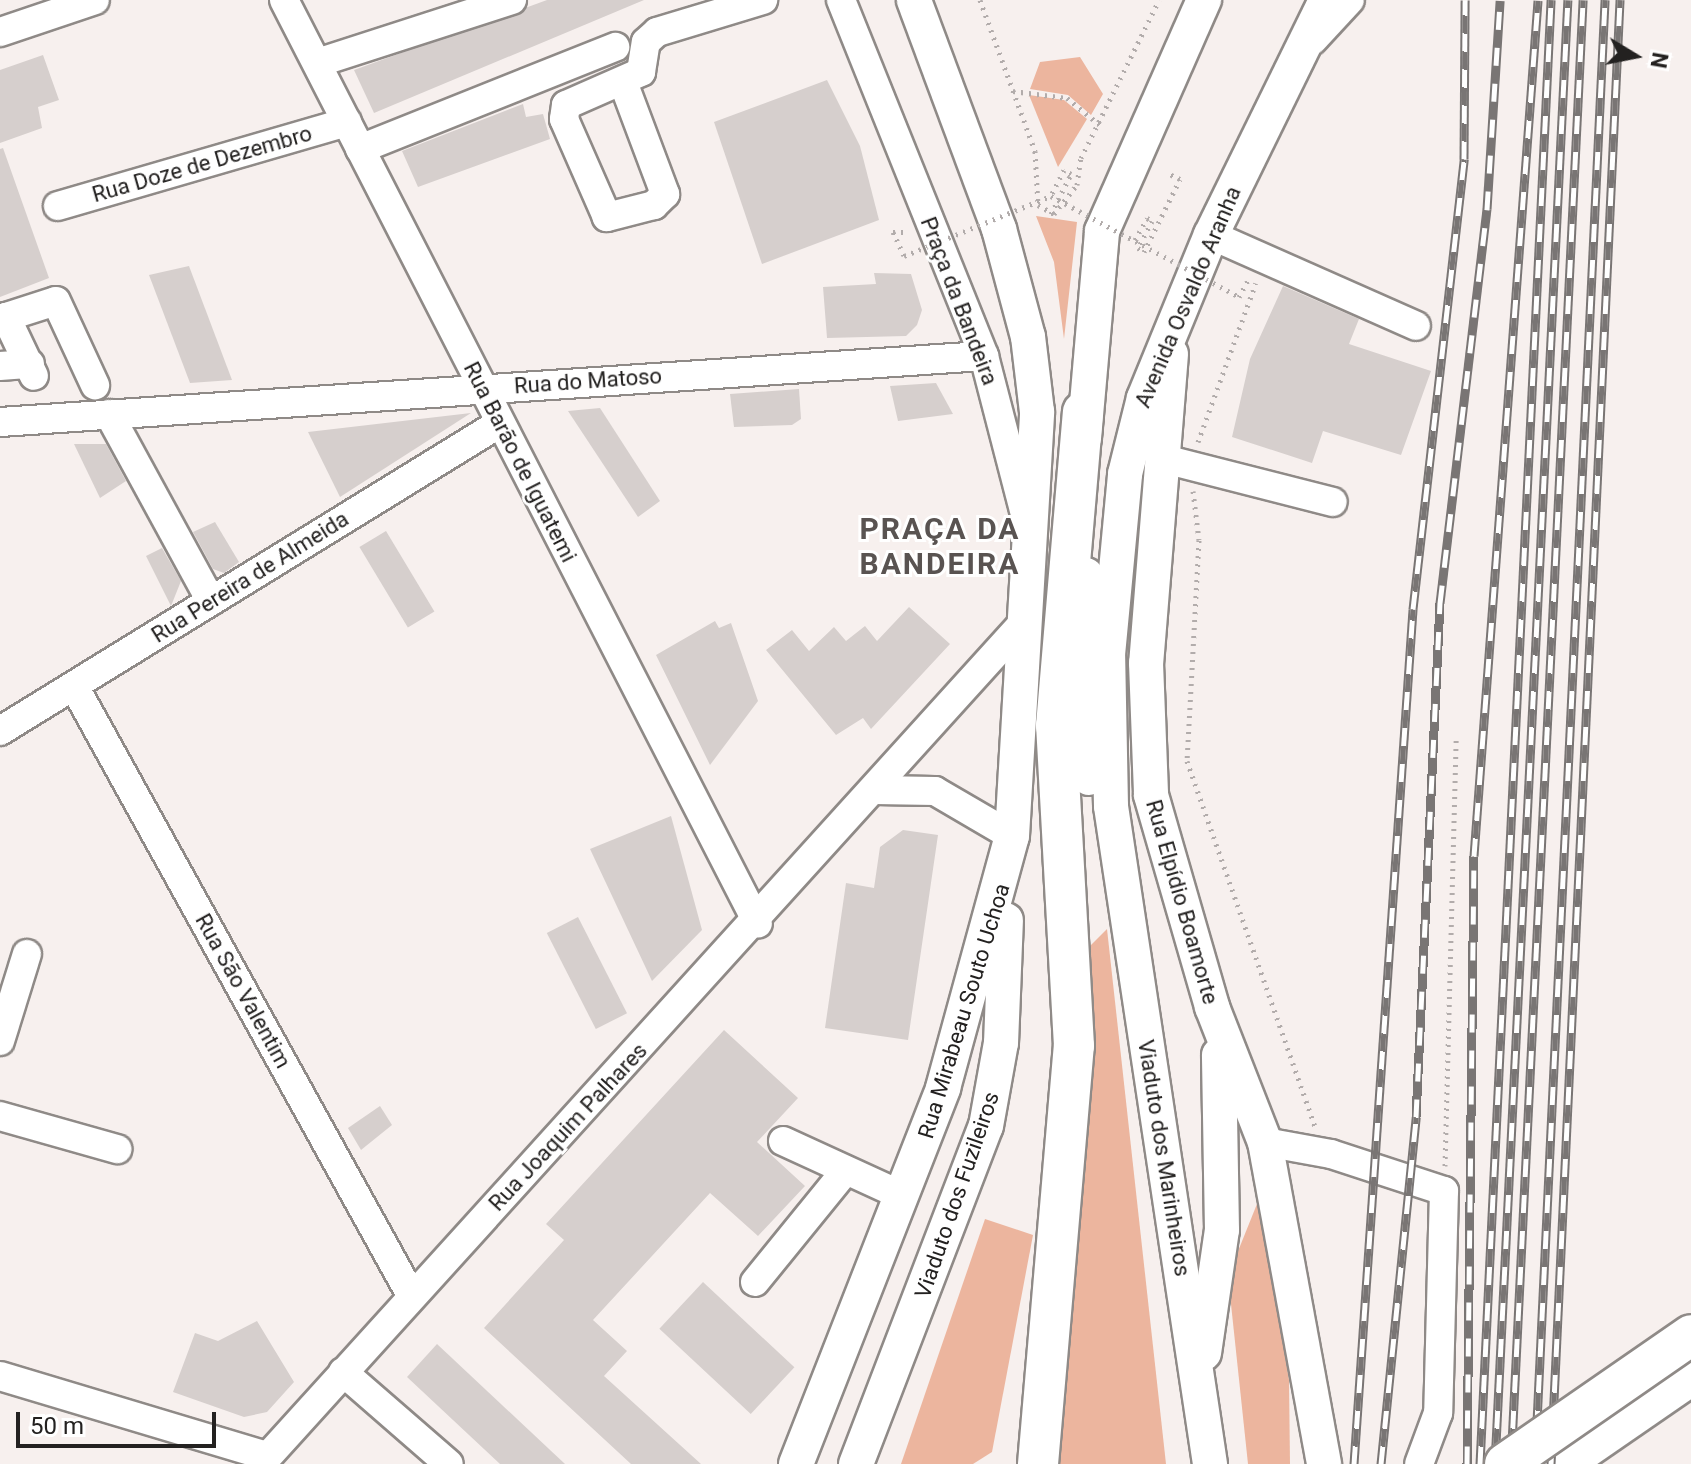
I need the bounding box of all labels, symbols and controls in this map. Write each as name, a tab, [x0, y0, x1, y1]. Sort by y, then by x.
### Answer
north arrow	[1595, 16, 1675, 96]
text: N	[1645, 50, 1673, 70]
street label: Rua Doze de Dezembro	[89, 120, 315, 208]
street label: Avenida Osvaldo Aranha	[1129, 182, 1247, 412]
street label: Praça da Bandeira	[915, 213, 1003, 389]
street label: Rua Barão de Iguatemi	[458, 357, 582, 567]
street label: Rua do Matoso	[513, 363, 663, 399]
street label: Rua Pereira de Almeida	[147, 506, 353, 648]
district label: PRAÇA DA BANDEIRA	[859, 511, 1021, 582]
street label: Rua Elpídio Boamorte	[1140, 797, 1224, 1007]
street label: Rua Mirabeau Souto Uchoa	[913, 880, 1015, 1142]
street label: Rua São Valentim	[190, 909, 296, 1073]
street label: Rua Joaquim Palhares	[483, 1038, 653, 1216]
street label: Viaduto dos Marinheiros	[1132, 1038, 1196, 1278]
street label: Viaduto dos Fuzileiros	[909, 1088, 1005, 1302]
scale bar	[20, 1396, 220, 1446]
text: 50 m	[30, 1412, 84, 1440]

